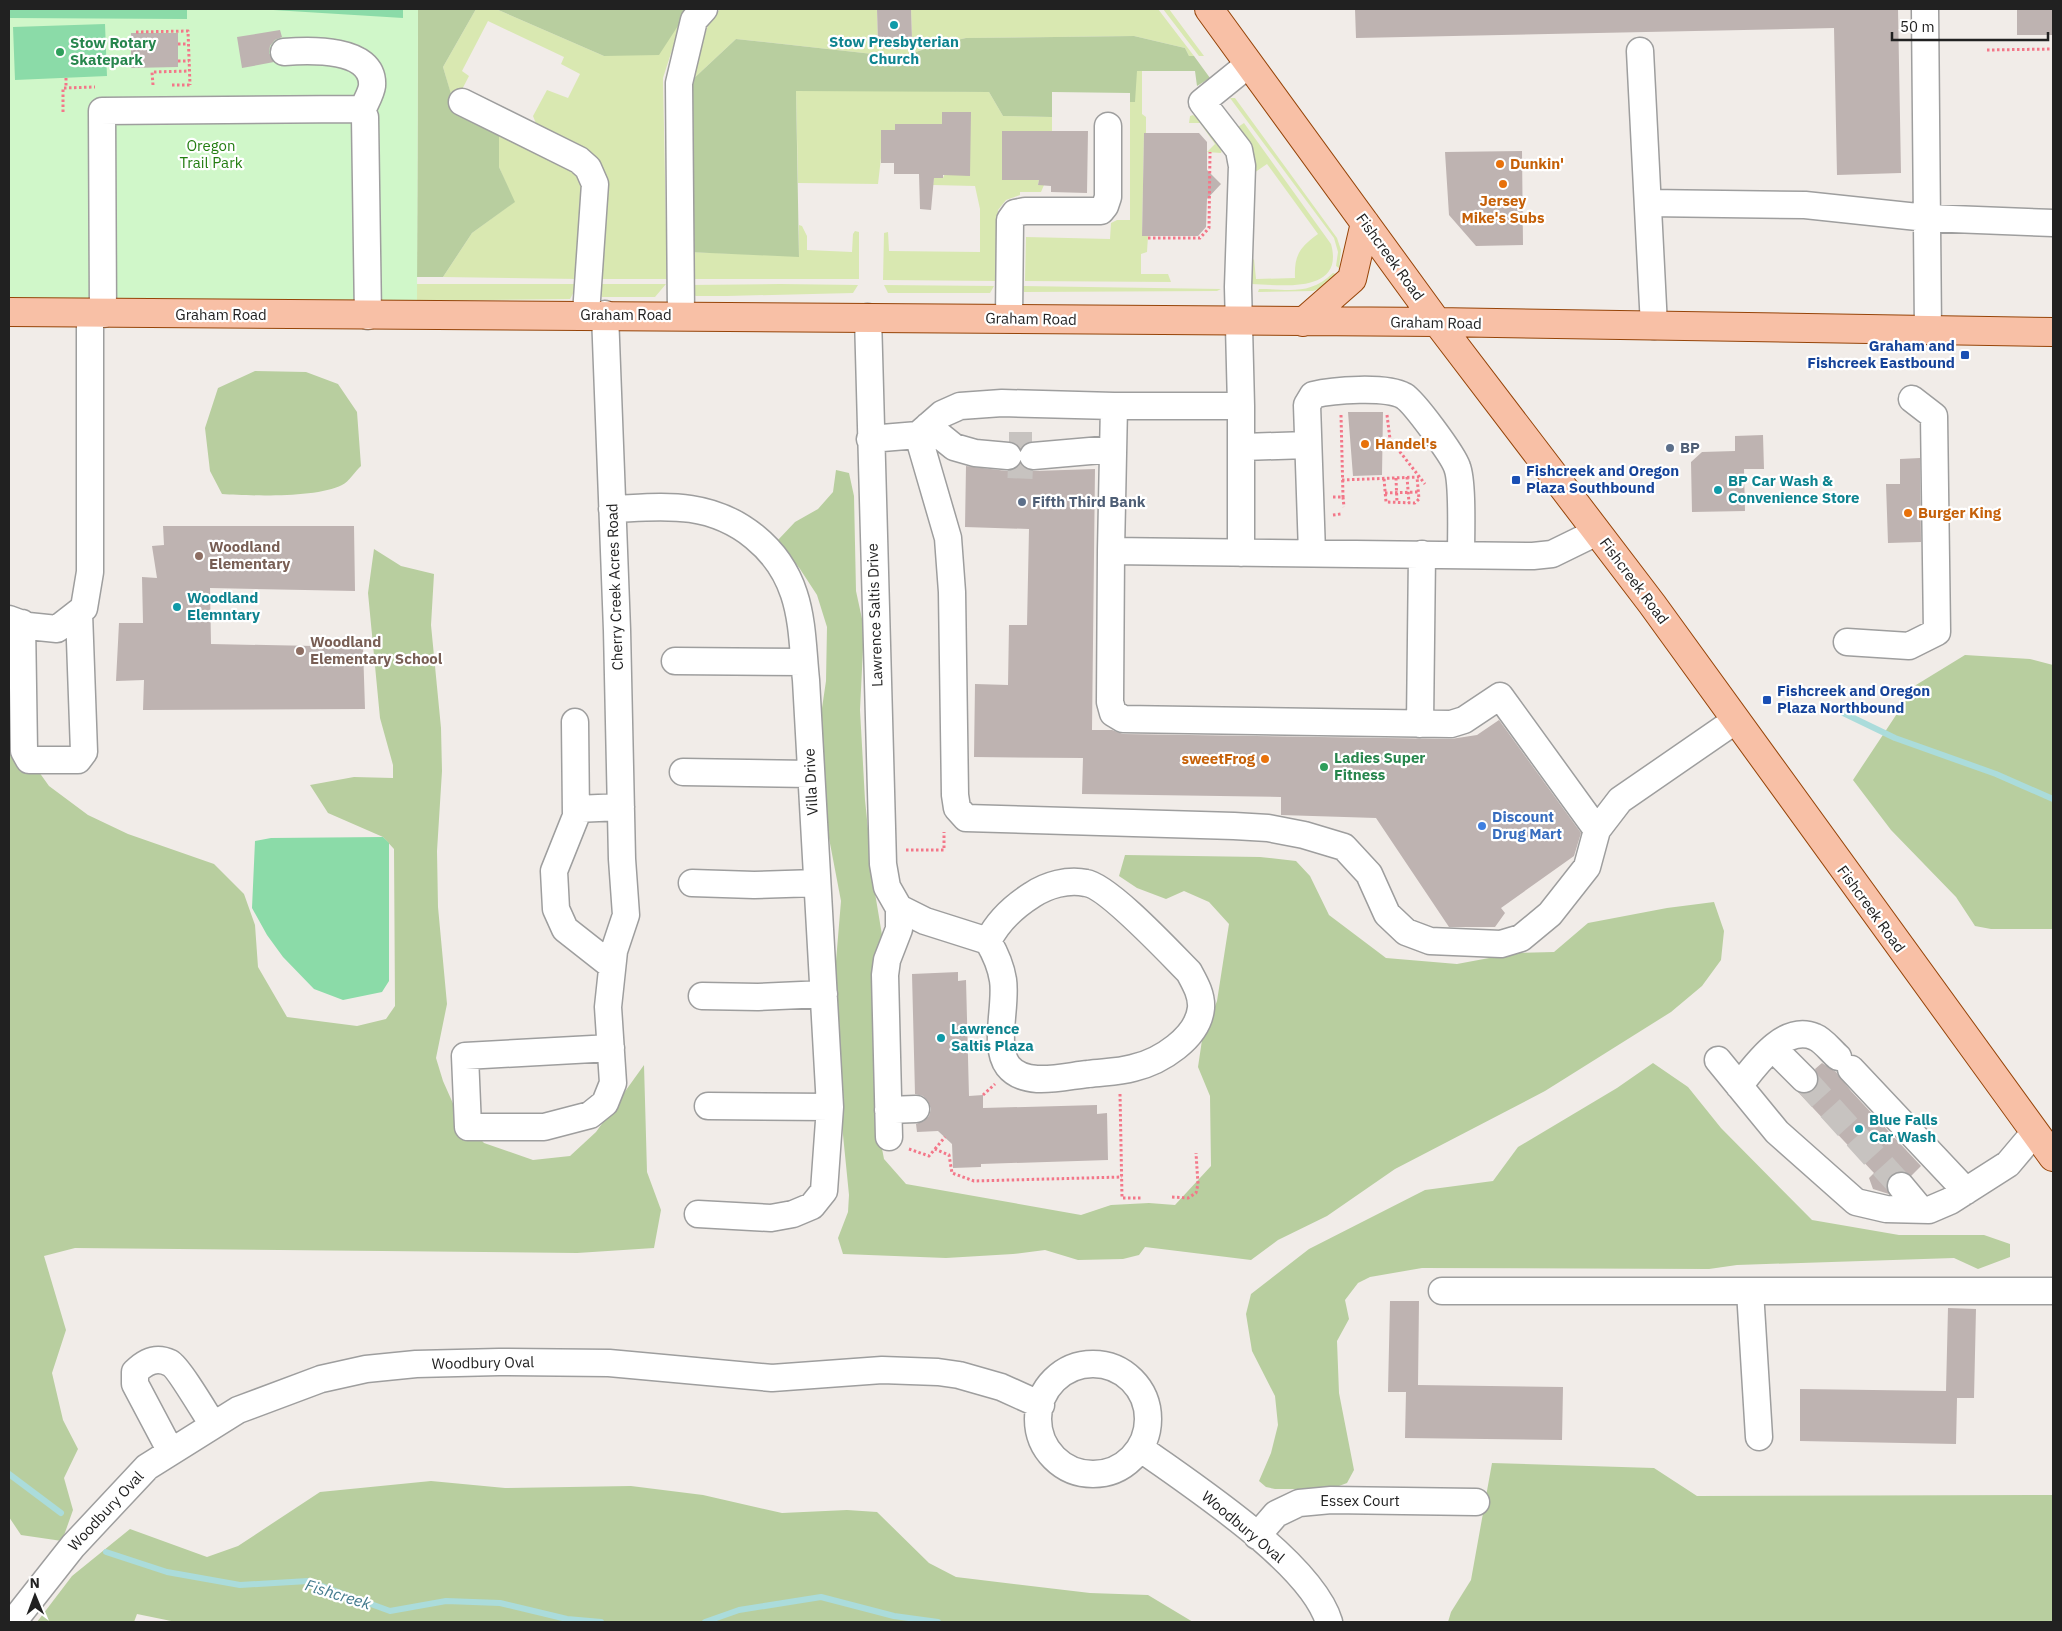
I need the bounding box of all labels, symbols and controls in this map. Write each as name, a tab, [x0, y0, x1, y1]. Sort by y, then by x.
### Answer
scale bar	[1892, 10, 2048, 42]
text: 50 m	[1900, 17, 1935, 36]
marker: Stow Presbyterian Church	[888, 19, 900, 31]
place label: Stow Presbyterian Church	[829, 32, 959, 68]
place label: Stow Rotary Skatepark	[70, 33, 156, 69]
marker: Stow Rotary Skatepark	[54, 46, 66, 58]
park label: Oregon Trail Park	[179, 136, 243, 172]
place label: Dunkin'	[1510, 154, 1564, 173]
marker: Dunkin'	[1494, 158, 1506, 170]
marker: Jersey Mike's Subs	[1497, 178, 1509, 190]
place label: Jersey Mike's Subs	[1461, 191, 1545, 227]
street label: Fishcreek Road	[1352, 209, 1428, 304]
street label: Graham Road	[175, 305, 267, 324]
street label: Graham Road	[580, 305, 672, 324]
street label: Graham Road	[985, 308, 1077, 329]
street label: Graham Road	[1390, 312, 1482, 333]
place label: Graham and Fishcreek Eastbound	[1807, 336, 1955, 372]
marker: Graham and Fishcreek Eastbound	[1959, 349, 1971, 361]
place label: Handel's	[1375, 434, 1437, 453]
marker: Handel's	[1359, 438, 1371, 450]
place label: BP	[1680, 438, 1700, 457]
marker: BP	[1664, 442, 1676, 454]
place label: Fishcreek and Oregon Plaza Southbound	[1526, 461, 1679, 497]
place label: BP Car Wash & Convenience Store	[1728, 471, 1860, 507]
marker: Fishcreek and Oregon Plaza Southbound	[1510, 474, 1522, 486]
marker: BP Car Wash & Convenience Store	[1712, 484, 1724, 496]
place label: Fifth Third Bank	[1032, 492, 1146, 511]
marker: Fifth Third Bank	[1016, 496, 1028, 508]
street label: Cherry Creek Acres Road	[602, 503, 627, 671]
place label: Burger King	[1918, 503, 2002, 522]
marker: Burger King	[1902, 507, 1914, 519]
street label: Fishcreek Road	[1596, 534, 1673, 628]
place label: Woodland Elementary	[209, 537, 290, 573]
street label: Lawrence Saltis Drive	[862, 543, 887, 687]
marker: Woodland Elementary	[193, 550, 205, 562]
place label: Woodland Elemntary	[187, 588, 260, 624]
marker: Woodland Elemntary	[171, 601, 183, 613]
place label: Woodland Elementary School	[310, 632, 443, 668]
marker: Woodland Elementary School	[294, 645, 306, 657]
place label: Fishcreek and Oregon Plaza Northbound	[1777, 681, 1930, 717]
marker: Fishcreek and Oregon Plaza Northbound	[1761, 694, 1773, 706]
street label: Villa Drive	[799, 748, 822, 816]
place label: Ladies Super Fitness	[1334, 748, 1425, 784]
place label: sweetFrog	[1181, 749, 1256, 768]
marker: sweetFrog	[1259, 753, 1271, 765]
marker: Ladies Super Fitness	[1318, 761, 1330, 773]
place label: Discount Drug Mart	[1492, 807, 1562, 843]
marker: Discount Drug Mart	[1476, 820, 1488, 832]
street label: Fishcreek Road	[1833, 861, 1909, 956]
place label: Lawrence Saltis Plaza	[951, 1019, 1034, 1055]
marker: Lawrence Saltis Plaza	[935, 1032, 947, 1044]
place label: Blue Falls Car Wash	[1869, 1110, 1938, 1146]
marker: Blue Falls Car Wash	[1853, 1123, 1865, 1135]
street label: Woodbury Oval	[432, 1352, 534, 1373]
street label: Woodbury Oval	[64, 1467, 148, 1555]
street label: Woodbury Oval	[1198, 1486, 1289, 1567]
street label: Essex Court	[1320, 1491, 1400, 1510]
north arrow	[10, 1571, 60, 1621]
text: N	[30, 1574, 40, 1592]
water label: Fishcreek	[303, 1575, 374, 1614]

